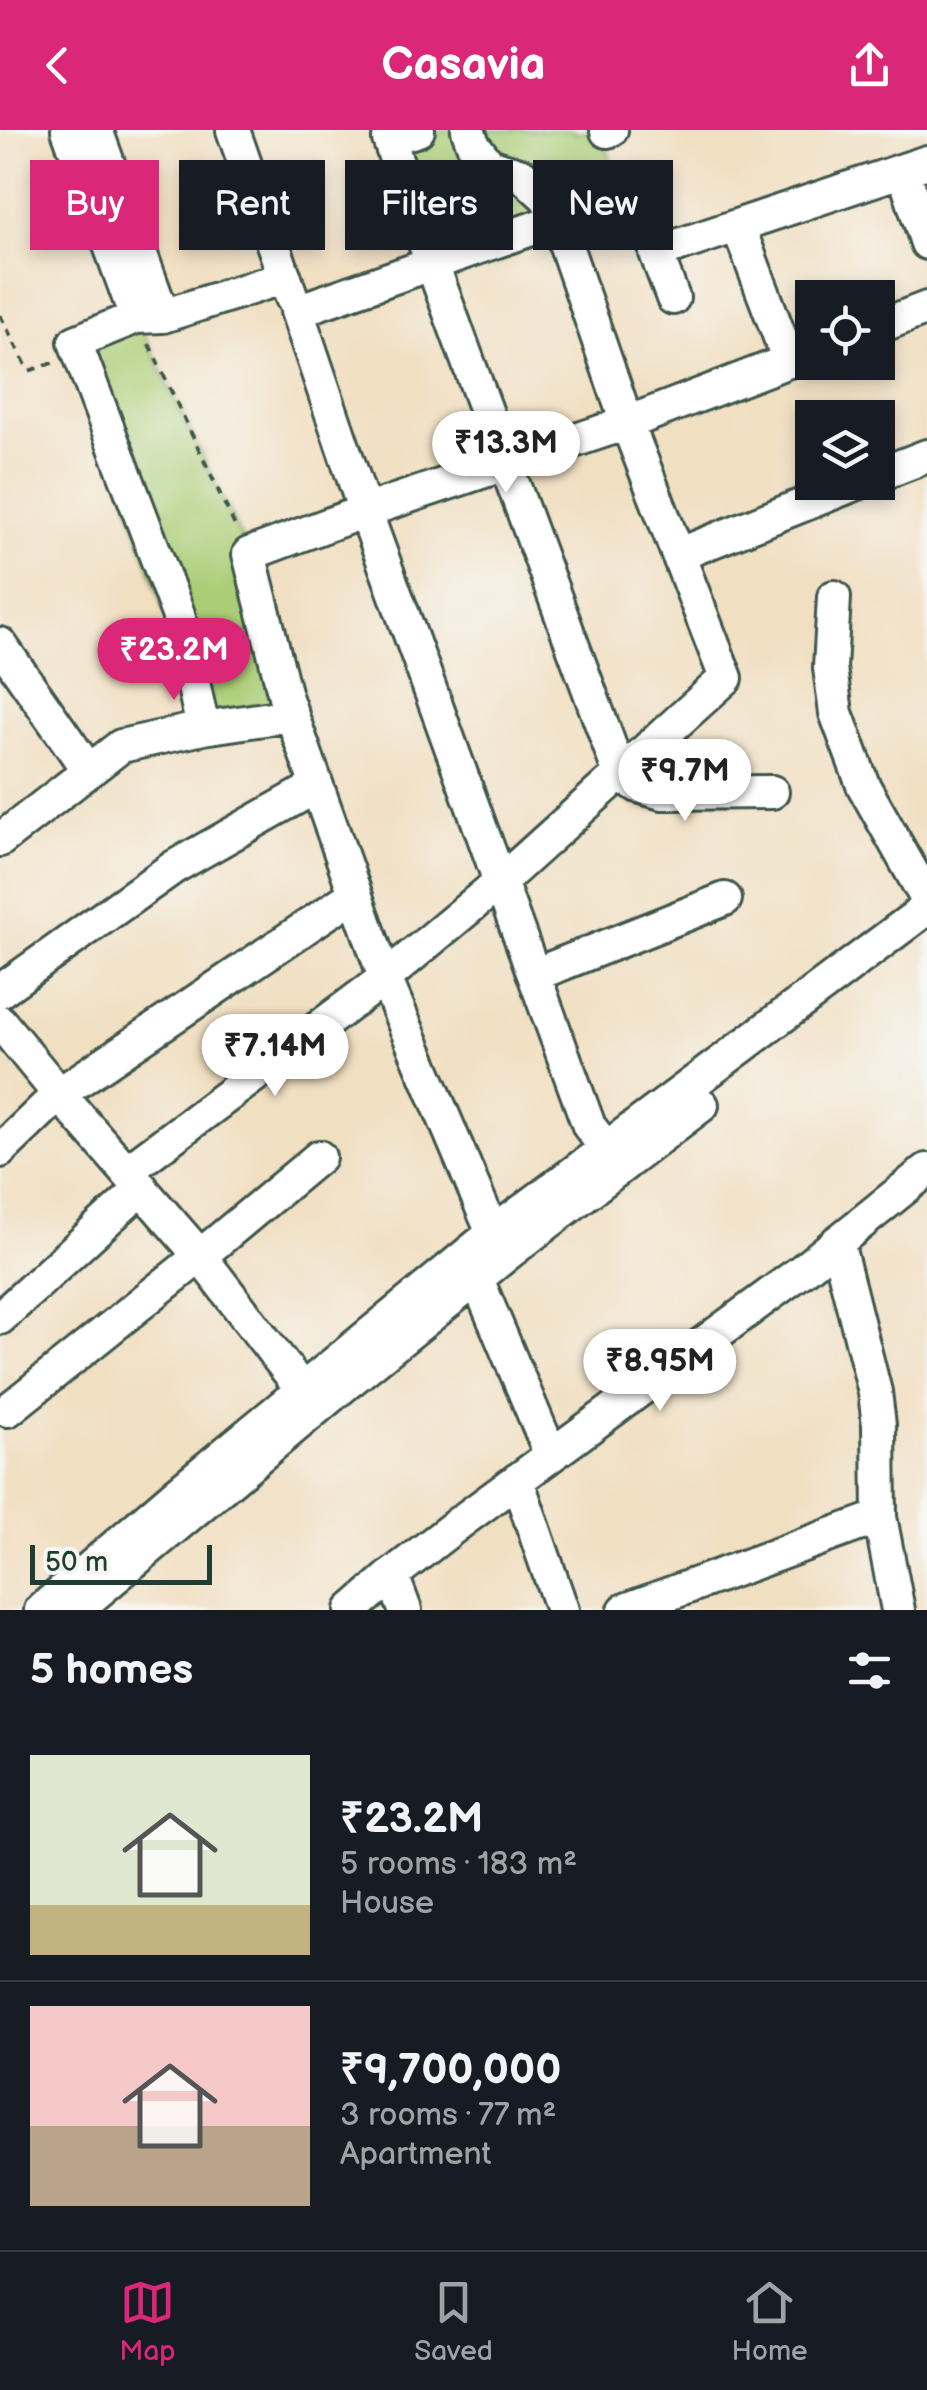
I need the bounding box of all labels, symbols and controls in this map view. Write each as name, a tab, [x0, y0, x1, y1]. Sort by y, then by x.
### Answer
icon: back	[30, 38, 85, 93]
text: Casavia	[382, 38, 545, 93]
icon: share	[842, 38, 897, 93]
chip: Buy	[30, 160, 159, 250]
chip: Rent	[179, 160, 325, 250]
chip: Filters	[345, 160, 513, 250]
chip: New	[533, 160, 673, 250]
map controls	[795, 280, 895, 500]
button: locate	[795, 280, 895, 380]
button: layers	[795, 400, 895, 500]
pin: ₹13.3M	[425, 411, 587, 496]
text: ₹13.3M	[454, 424, 558, 463]
pin: ₹23.2M	[93, 618, 255, 703]
text: ₹23.2M	[119, 631, 229, 670]
pin: ₹9.7M	[615, 739, 755, 824]
text: ₹9.7M	[640, 752, 730, 791]
pin: ₹7.14M	[194, 1014, 356, 1099]
text: ₹7.14M	[224, 1027, 326, 1066]
pin: ₹8.95M	[579, 1329, 741, 1414]
text: ₹8.95M	[605, 1342, 715, 1381]
scale bar	[30, 1540, 212, 1584]
text: 50 m	[45, 1546, 108, 1579]
icon: filters	[842, 1643, 897, 1698]
text: 5 homes	[30, 1645, 193, 1696]
text: ₹23.2M	[340, 1794, 483, 1845]
icon: home	[110, 1795, 230, 1915]
text: 5 rooms · 183 m²	[340, 1845, 577, 1884]
text: House	[340, 1884, 434, 1923]
text: ₹9,700,000	[340, 2045, 561, 2096]
icon: home	[110, 2046, 230, 2166]
text: 3 rooms · 77 m²	[340, 2096, 556, 2135]
text: Apartment	[340, 2135, 491, 2174]
tab: Map	[119, 2275, 176, 2368]
tab: Saved	[414, 2275, 493, 2368]
tab: Home	[732, 2275, 808, 2368]

